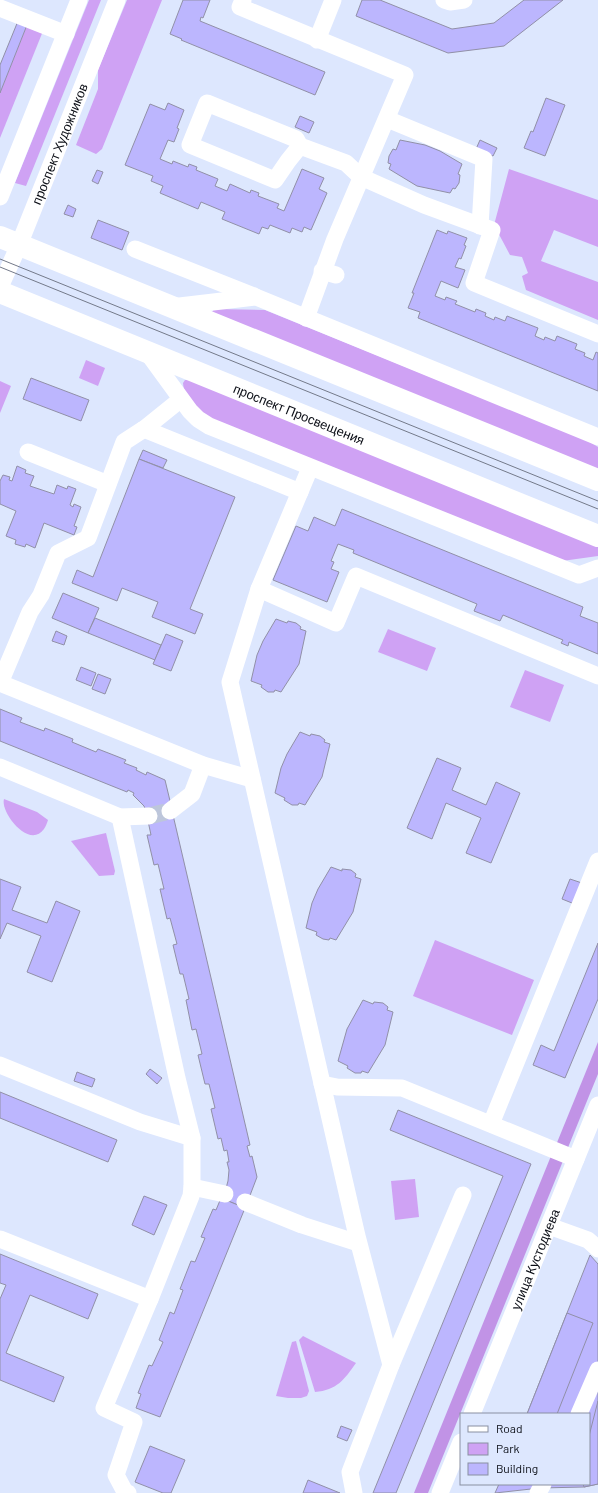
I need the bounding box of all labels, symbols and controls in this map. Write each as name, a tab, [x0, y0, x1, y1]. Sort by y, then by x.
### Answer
street label: проспект Художников	[28, 81, 91, 207]
street label: проспект Просвещения	[231, 380, 367, 448]
street label: улица Кустодиева	[507, 1206, 563, 1312]
legend	[460, 1413, 590, 1485]
text: Road	[496, 1421, 523, 1435]
text: Park	[496, 1441, 520, 1455]
text: Building	[496, 1461, 538, 1475]

